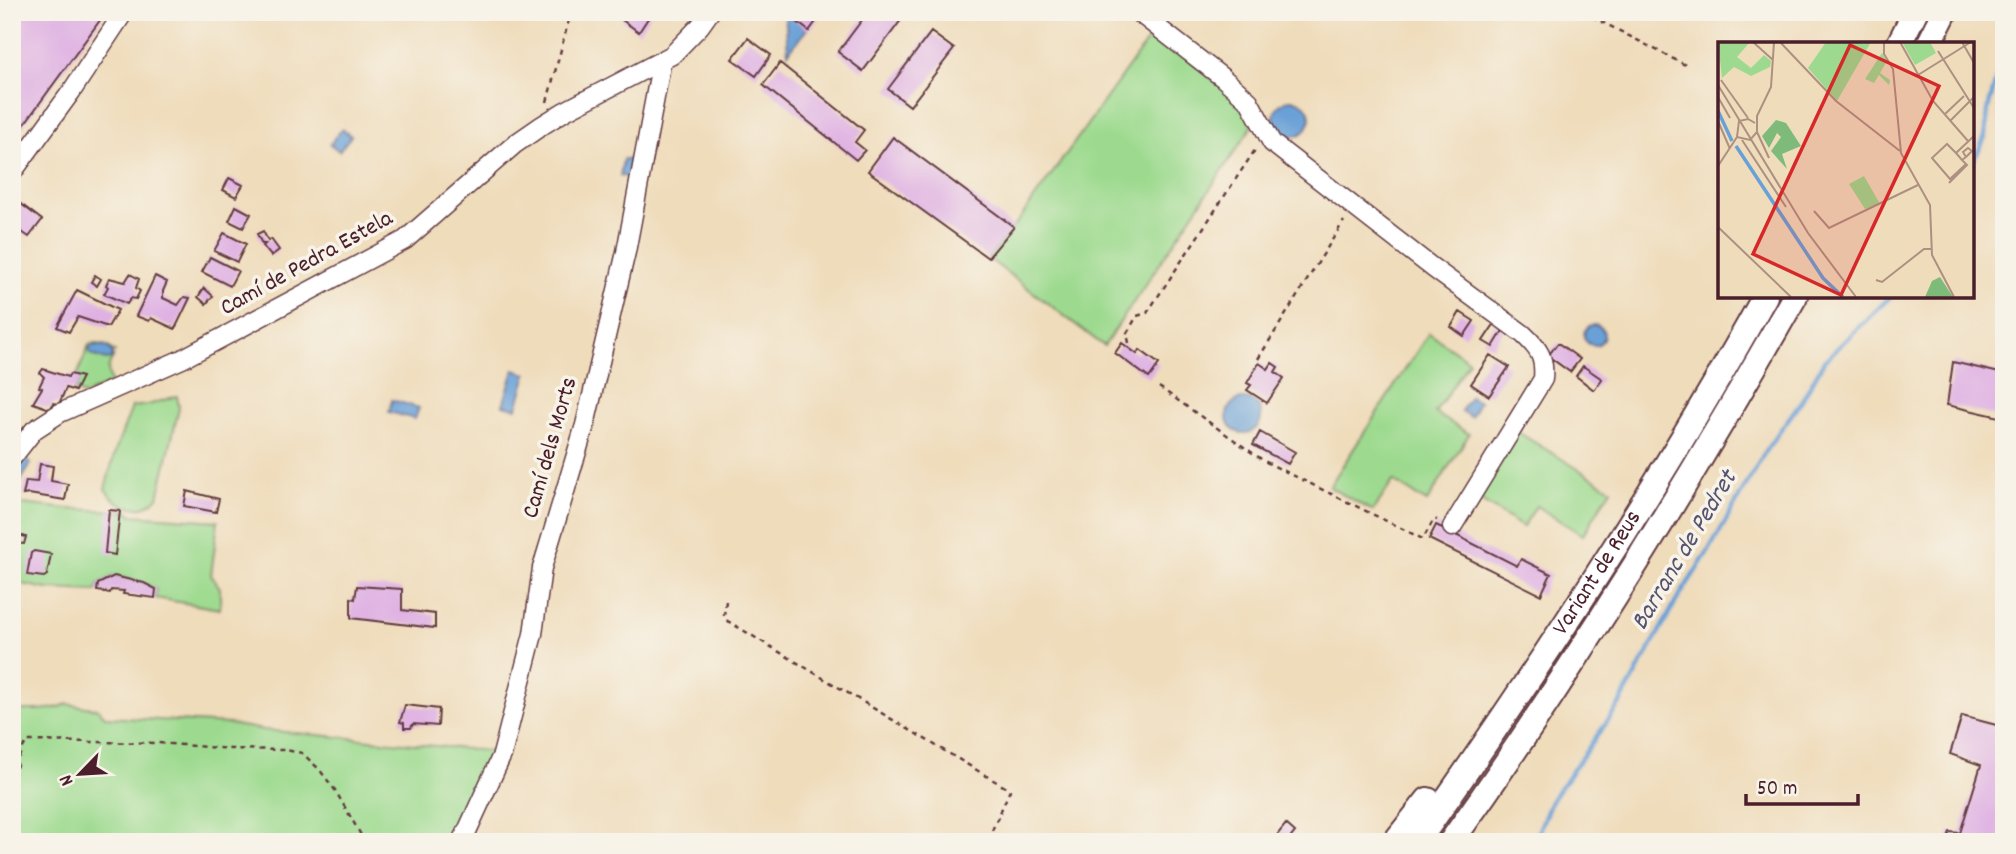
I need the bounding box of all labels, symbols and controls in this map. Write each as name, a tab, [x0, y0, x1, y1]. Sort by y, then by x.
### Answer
inset map	[1718, 42, 1974, 298]
street label: Camí de Pedra Estela	[215, 202, 400, 326]
street label: Camí dels Morts	[515, 374, 587, 522]
water label: Barranc de Pedret	[1623, 462, 1748, 638]
street label: Variant de Reus	[1545, 504, 1651, 643]
north arrow	[46, 738, 116, 808]
scale bar	[1746, 763, 1858, 807]
text: N	[54, 770, 82, 790]
text: 50 m	[1757, 775, 1797, 805]

